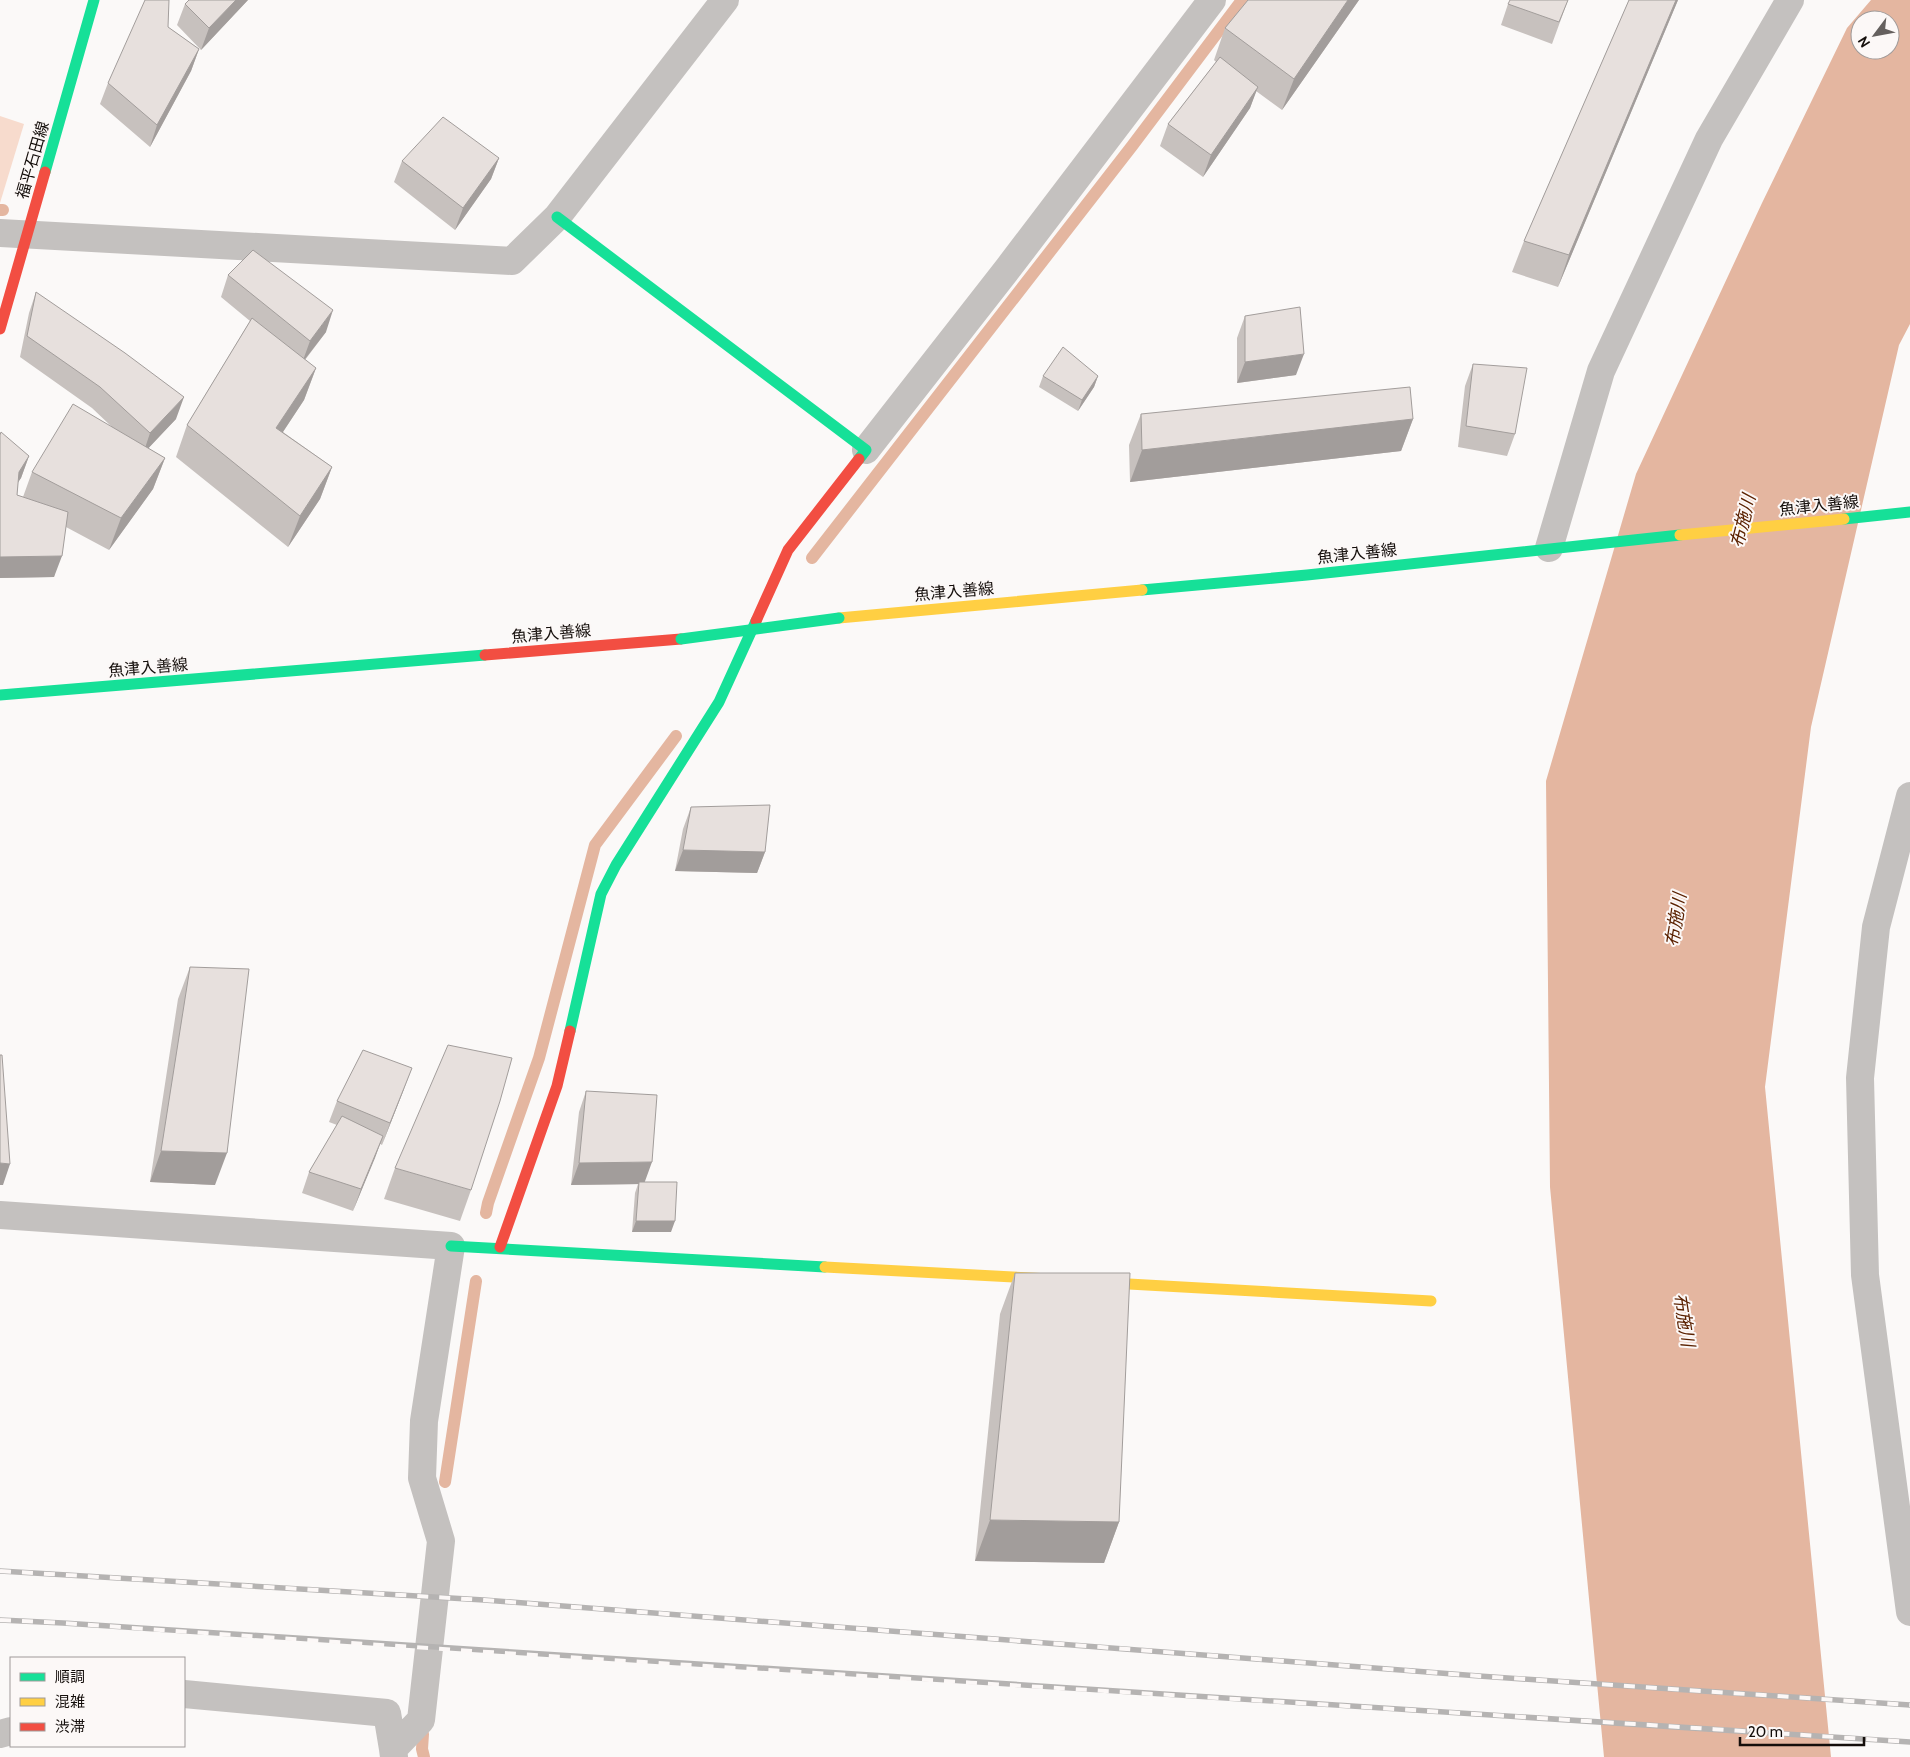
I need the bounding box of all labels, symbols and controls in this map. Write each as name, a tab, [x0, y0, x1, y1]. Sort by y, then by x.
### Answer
north arrow	[1850, 10, 1900, 60]
text: N	[1854, 33, 1874, 51]
street label: 福平石田線	[12, 119, 53, 201]
water label: 布施川	[1726, 490, 1761, 550]
street label: 魚津入善線	[1778, 492, 1860, 519]
street label: 魚津入善線	[1316, 540, 1398, 567]
street label: 魚津入善線	[913, 579, 995, 604]
street label: 魚津入善線	[510, 621, 592, 646]
street label: 魚津入善線	[107, 655, 189, 680]
water label: 布施川	[1661, 890, 1691, 948]
water label: 布施川	[1669, 1292, 1699, 1350]
legend	[10, 1657, 185, 1747]
text: 順調	[55, 1668, 85, 1686]
text: 混雑	[55, 1693, 85, 1711]
scale bar	[1740, 1714, 1864, 1746]
text: 渋滞	[55, 1718, 85, 1736]
text: 20 m	[1748, 1723, 1783, 1741]

